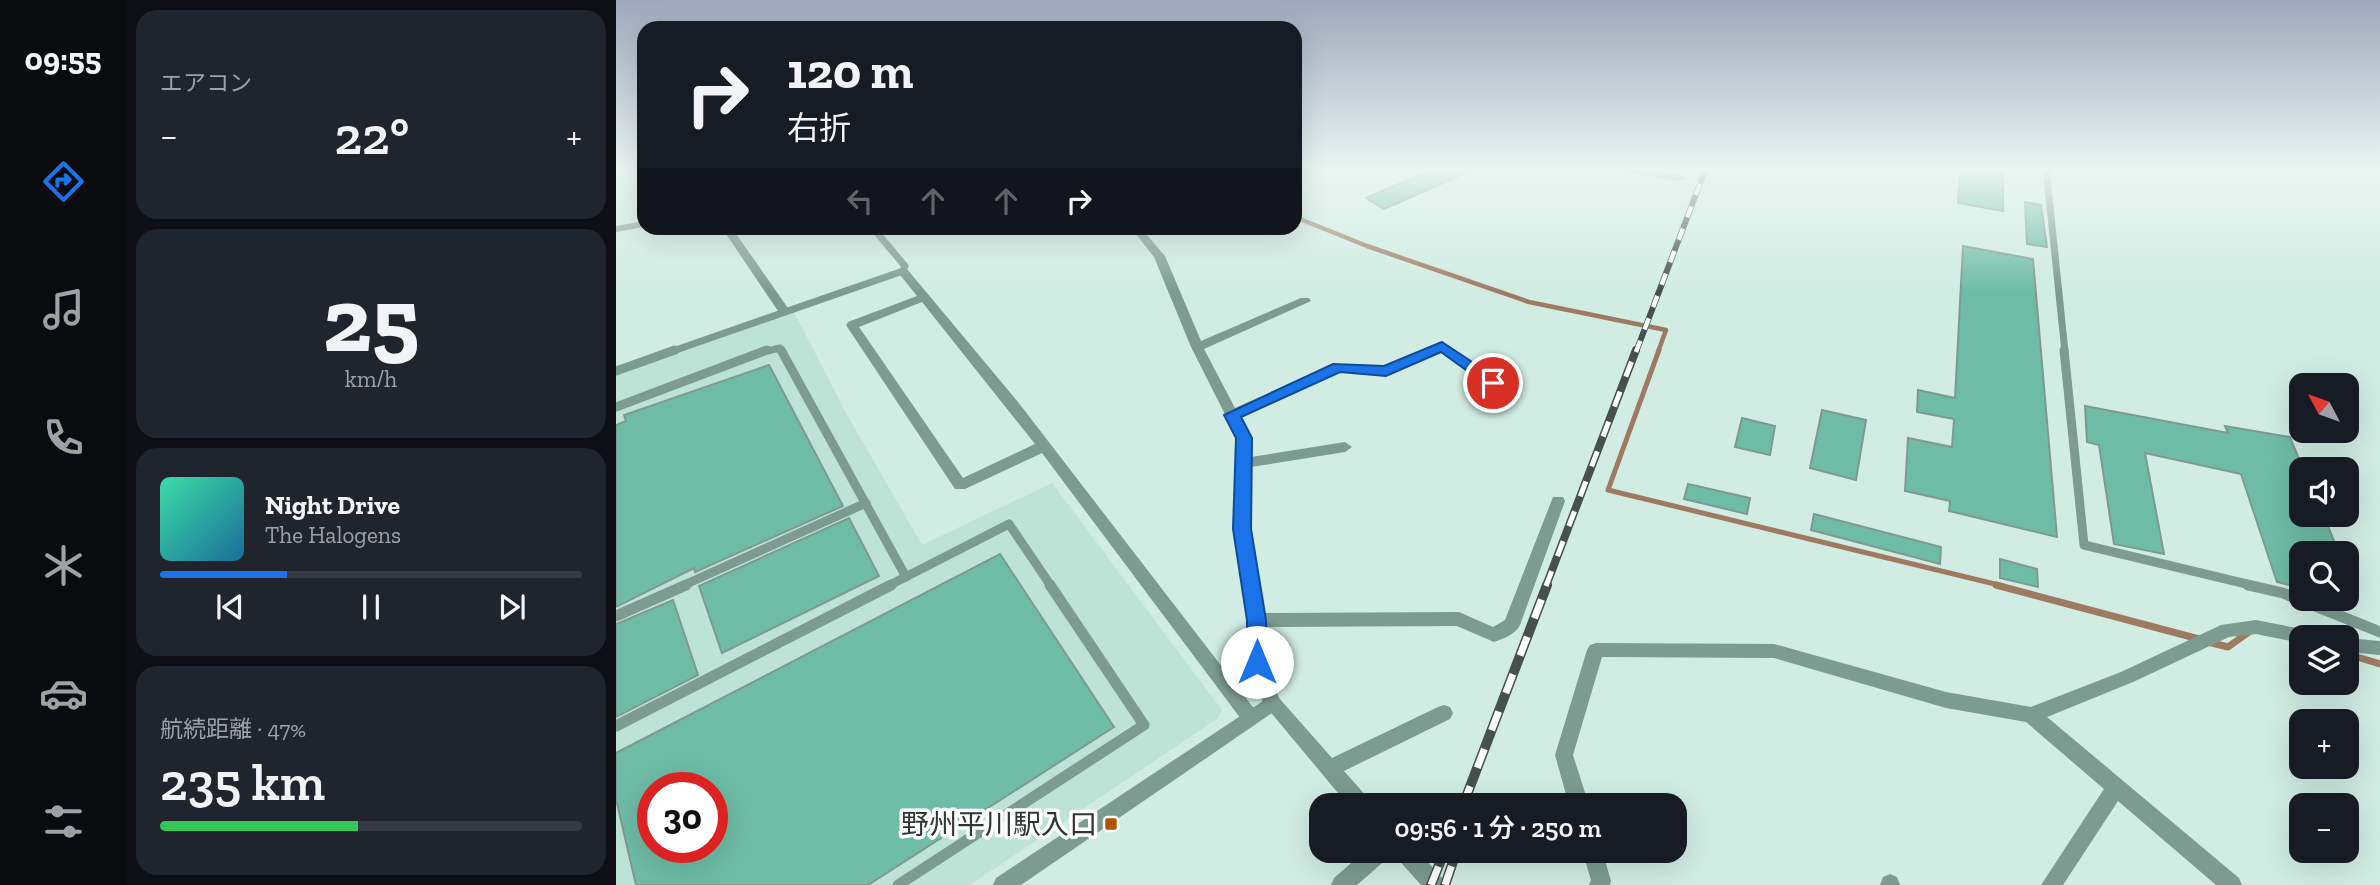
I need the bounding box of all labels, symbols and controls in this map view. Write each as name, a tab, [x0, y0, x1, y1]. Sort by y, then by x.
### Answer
text: 09:55	[25, 40, 101, 78]
text: 120 m	[787, 42, 913, 101]
icon: right	[672, 49, 763, 140]
text: エアコン	[160, 69, 252, 97]
text: 22°	[335, 105, 409, 167]
text: 右折	[787, 109, 851, 147]
text: −	[160, 113, 178, 159]
text: +	[566, 113, 582, 159]
icon: directions	[39, 157, 88, 206]
icon: left	[841, 182, 879, 220]
icon: ahead	[914, 182, 952, 220]
icon: ahead	[987, 182, 1025, 220]
icon: right	[1060, 182, 1098, 220]
text: 25	[323, 265, 419, 374]
icon: music	[39, 285, 88, 334]
pin	[1463, 353, 1523, 413]
icon: arrive	[1474, 364, 1512, 402]
text: km/h	[345, 365, 397, 393]
north arrow	[2289, 373, 2359, 443]
map controls	[2289, 373, 2359, 863]
icon: phone	[39, 413, 88, 462]
button: sound	[2289, 457, 2359, 527]
text: Night Drive	[265, 489, 400, 521]
text: The Halogens	[265, 521, 401, 549]
icon: climate	[39, 541, 88, 590]
button: search	[2289, 541, 2359, 611]
icon: previous	[211, 588, 249, 626]
icon: pause	[352, 588, 390, 626]
icon: next	[493, 588, 531, 626]
position arrow	[1220, 625, 1294, 699]
button: layers	[2289, 625, 2359, 695]
icon: car	[39, 669, 88, 718]
button: +	[2289, 709, 2359, 779]
text: 航続距離 · 47%	[160, 715, 306, 743]
text: 235 km	[160, 751, 325, 813]
speed limit sign: 30	[637, 772, 728, 863]
button: −	[2289, 793, 2359, 863]
icon: filters	[39, 797, 88, 846]
place label: 野州平川駅入口	[901, 808, 1097, 841]
text: 09:56 · 1 分 · 250 m	[1395, 812, 1601, 844]
marker: 野州平川駅入口	[1103, 816, 1119, 832]

